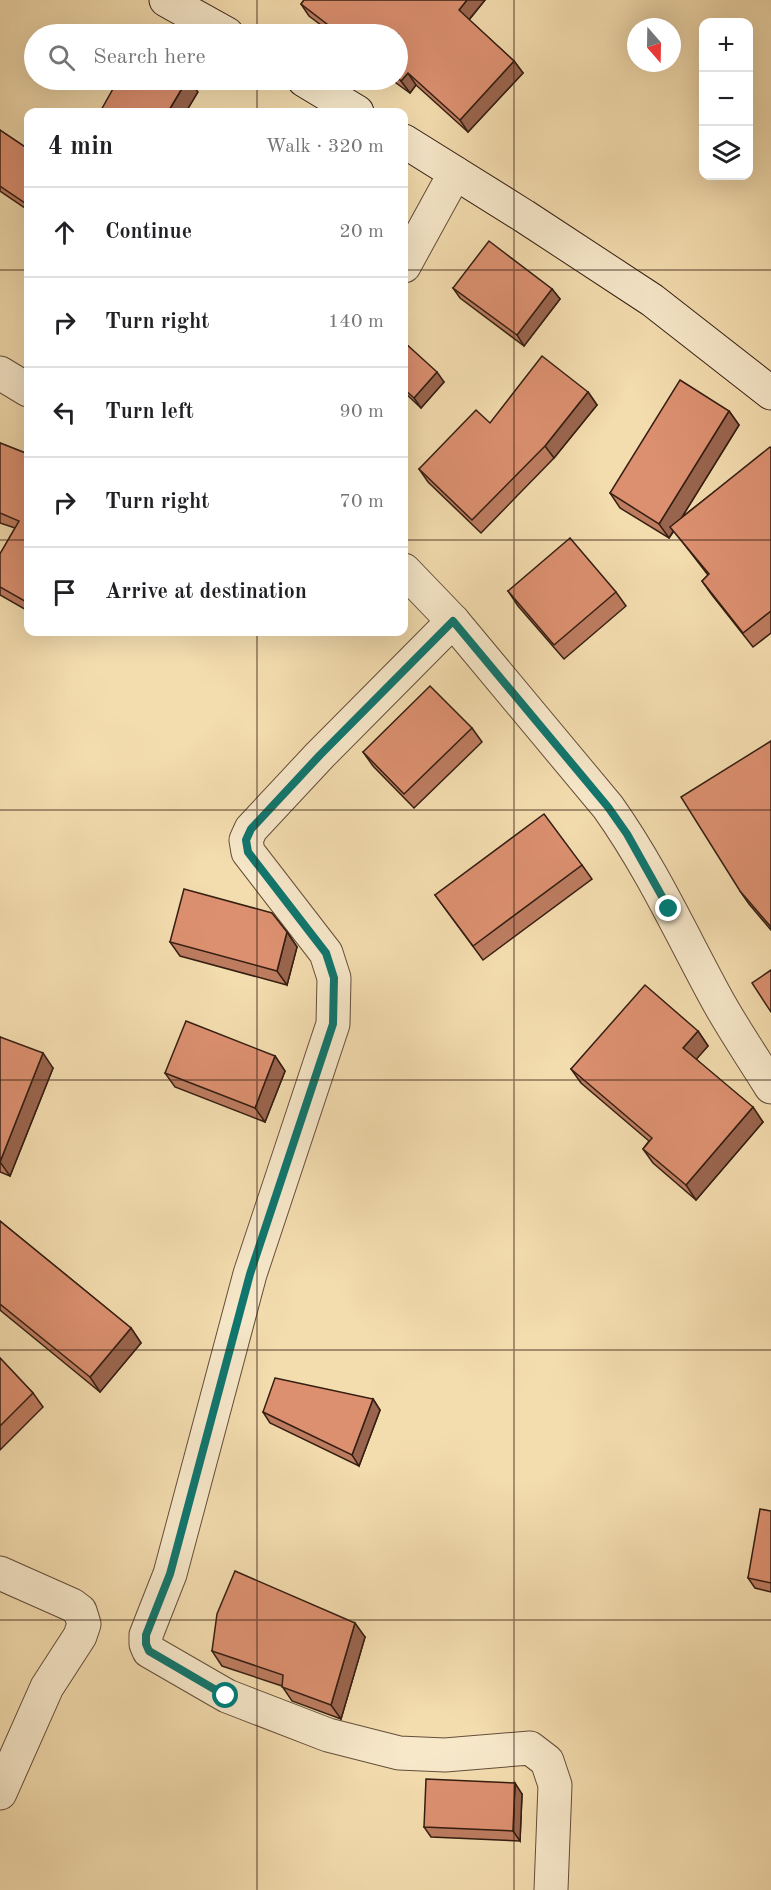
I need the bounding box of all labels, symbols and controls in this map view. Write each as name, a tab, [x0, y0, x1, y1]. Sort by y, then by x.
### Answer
north arrow	[627, 18, 681, 72]
map controls	[699, 18, 753, 180]
button: +	[699, 18, 753, 72]
search box	[24, 24, 408, 90]
icon: search	[45, 41, 78, 74]
text: Search here	[93, 46, 206, 68]
button: −	[699, 72, 753, 126]
button: layers	[699, 126, 753, 180]
text: 4 min	[48, 134, 113, 160]
text: Walk · 320 m	[265, 137, 384, 157]
icon: ahead	[48, 216, 81, 249]
text: Continue	[105, 221, 192, 243]
text: 20 m	[339, 222, 384, 242]
icon: right	[48, 306, 81, 339]
text: Turn right	[105, 311, 209, 333]
text: 140 m	[328, 312, 384, 332]
icon: left	[48, 396, 81, 429]
text: Turn left	[105, 401, 194, 423]
text: 90 m	[339, 402, 384, 422]
icon: right	[48, 486, 81, 519]
text: Turn right	[105, 491, 209, 513]
text: 70 m	[339, 492, 384, 512]
icon: arrive	[48, 576, 81, 609]
text: Arrive at destination	[105, 581, 307, 603]
route end	[655, 895, 681, 921]
route start	[212, 1682, 238, 1708]

